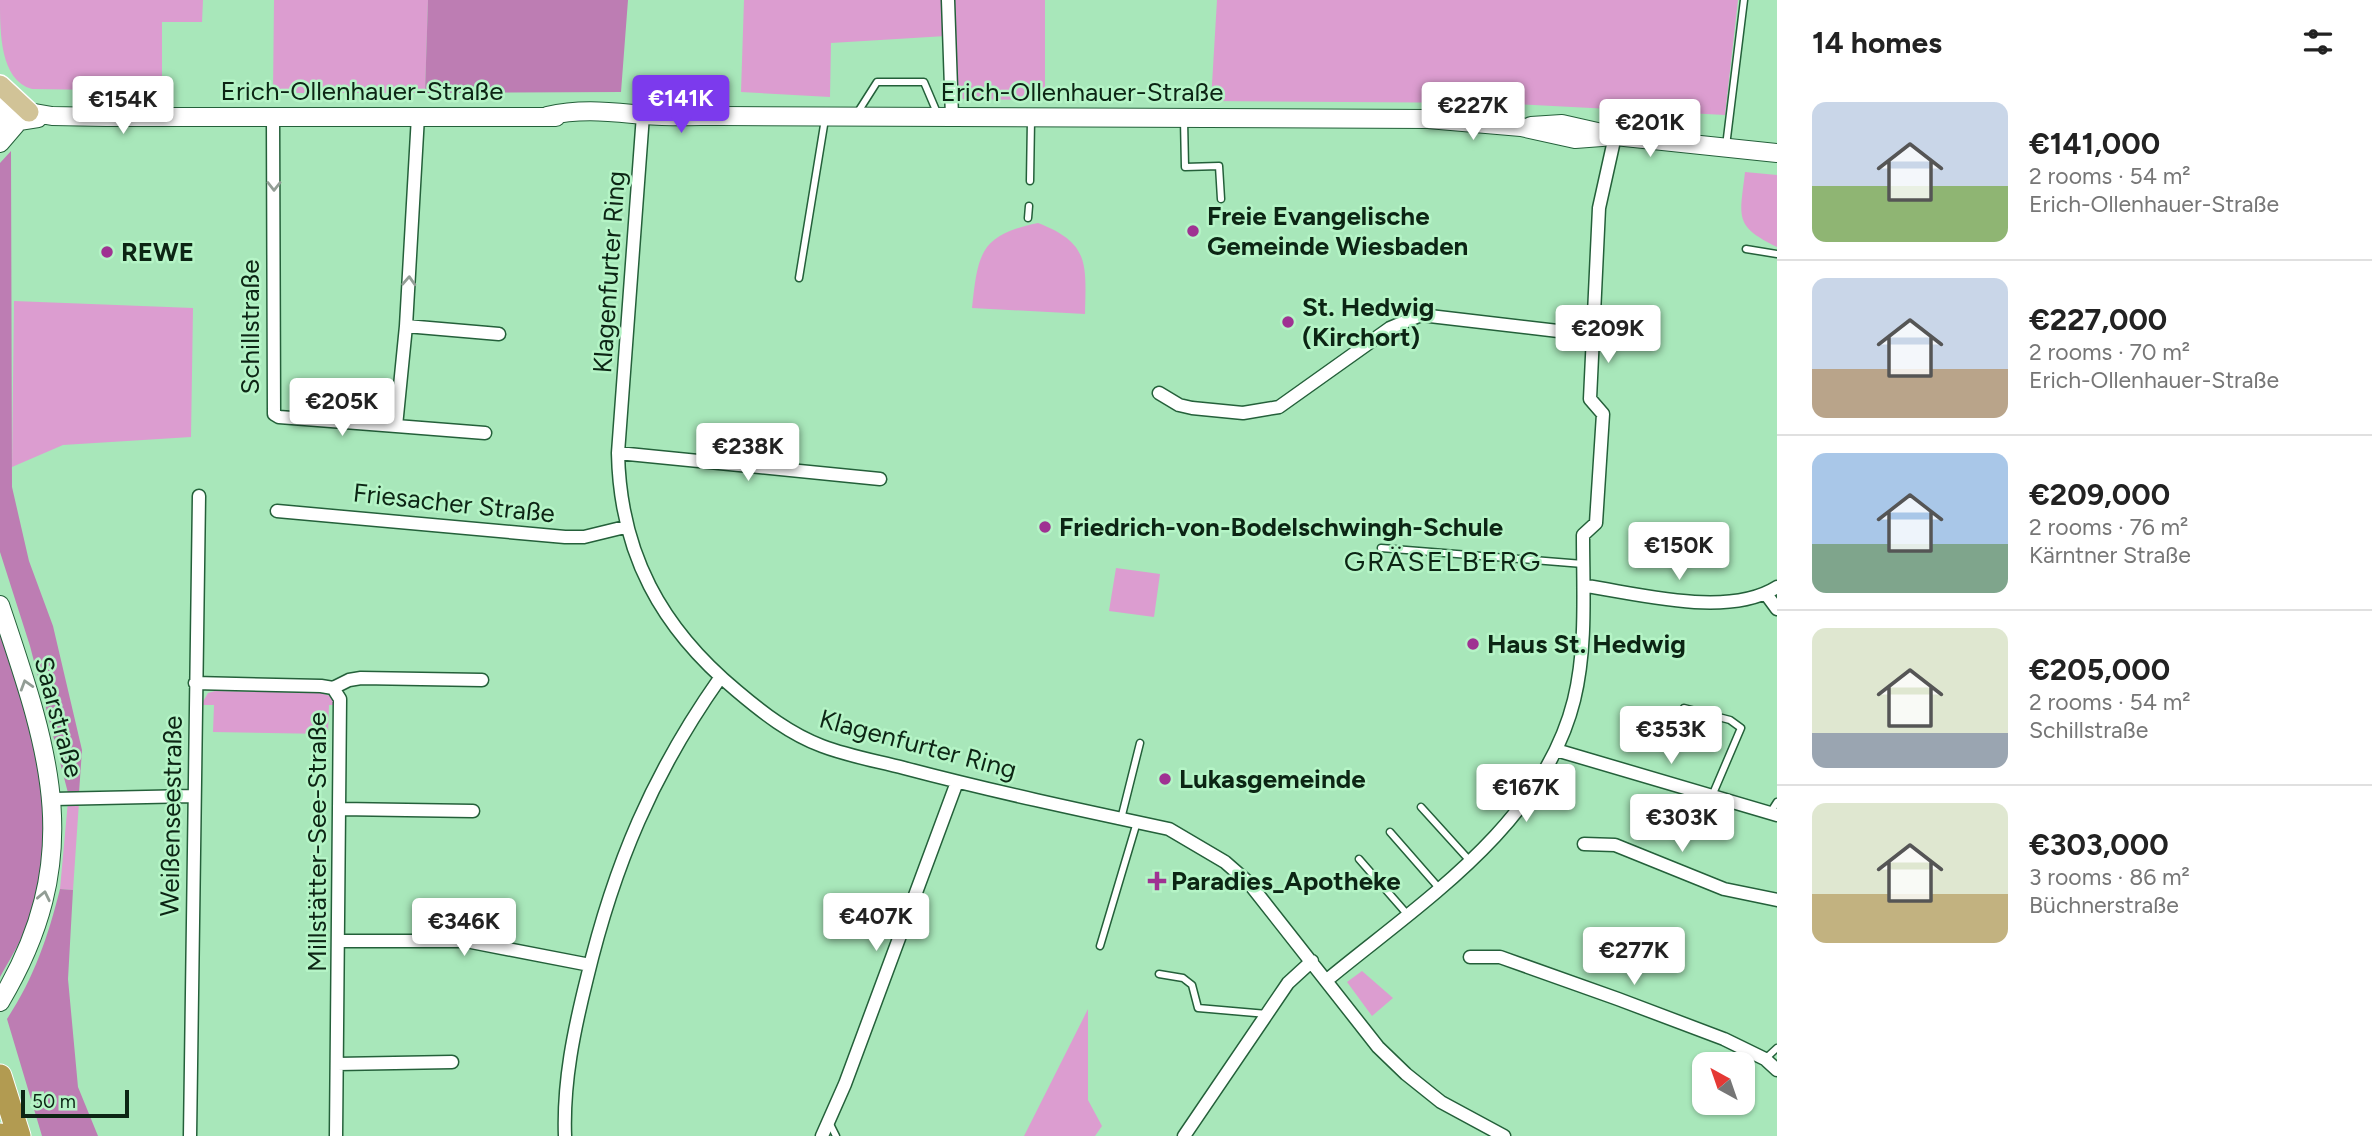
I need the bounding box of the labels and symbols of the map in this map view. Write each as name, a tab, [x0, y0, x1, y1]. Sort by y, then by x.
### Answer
street label: Erich-Ollenhauer-Straße	[221, 75, 503, 107]
pin: €154K	[74, 76, 172, 136]
pin: €141K	[632, 76, 730, 135]
street label: Erich-Ollenhauer-Straße	[941, 76, 1223, 108]
pin: €227K	[1424, 82, 1522, 142]
pin: €201K	[1601, 100, 1699, 159]
street label: Klagenfurter Ring	[586, 170, 632, 374]
one-way arrow	[266, 181, 282, 191]
place label: Freie Evangelische Gemeinde Wiesbaden	[1207, 200, 1468, 262]
marker: Freie Evangelische Gemeinde Wiesbaden	[1185, 223, 1201, 239]
place label: REWE	[121, 236, 194, 268]
marker: REWE	[99, 244, 115, 260]
street label: Schillstraße	[234, 260, 266, 394]
one-way arrow	[401, 275, 416, 286]
place label: St. Hedwig (Kirchort)	[1302, 291, 1434, 353]
pin: €209K	[1559, 306, 1657, 365]
marker: St. Hedwig (Kirchort)	[1280, 314, 1296, 330]
pin: €205K	[293, 378, 391, 438]
pin: €238K	[699, 424, 797, 483]
street label: Friesacher Straße	[351, 476, 557, 530]
place label: Friedrich-von-Bodelschwingh-Schule	[1059, 511, 1503, 543]
marker: Friedrich-von-Bodelschwingh-Schule	[1037, 519, 1053, 535]
pin: €150K	[1630, 522, 1728, 582]
district label: GRÄSELBERG	[1344, 544, 1542, 578]
place label: Haus St. Hedwig	[1487, 628, 1686, 660]
marker: Haus St. Hedwig	[1465, 636, 1481, 652]
street label: Saarstraße	[27, 653, 91, 781]
one-way arrow	[20, 679, 34, 691]
street label: Klagenfurter Ring	[816, 702, 1020, 786]
pin: €353K	[1622, 706, 1720, 766]
street label: Millstätter-See-Straße	[301, 712, 333, 972]
street label: Weißenseestraße	[153, 715, 189, 917]
place label: Lukasgemeinde	[1179, 763, 1366, 795]
pin: €167K	[1477, 764, 1575, 824]
marker: Lukasgemeinde	[1157, 771, 1173, 787]
pin: €303K	[1633, 794, 1731, 854]
place label: Paradies_Apotheke	[1171, 865, 1401, 897]
marker: Paradies_Apotheke	[1149, 873, 1165, 889]
one-way arrow	[35, 890, 50, 902]
pin: €407K	[827, 894, 925, 953]
pin: €346K	[415, 898, 513, 958]
pin: €277K	[1585, 928, 1683, 987]
north arrow	[1692, 1052, 1755, 1115]
scale bar	[21, 1087, 130, 1119]

